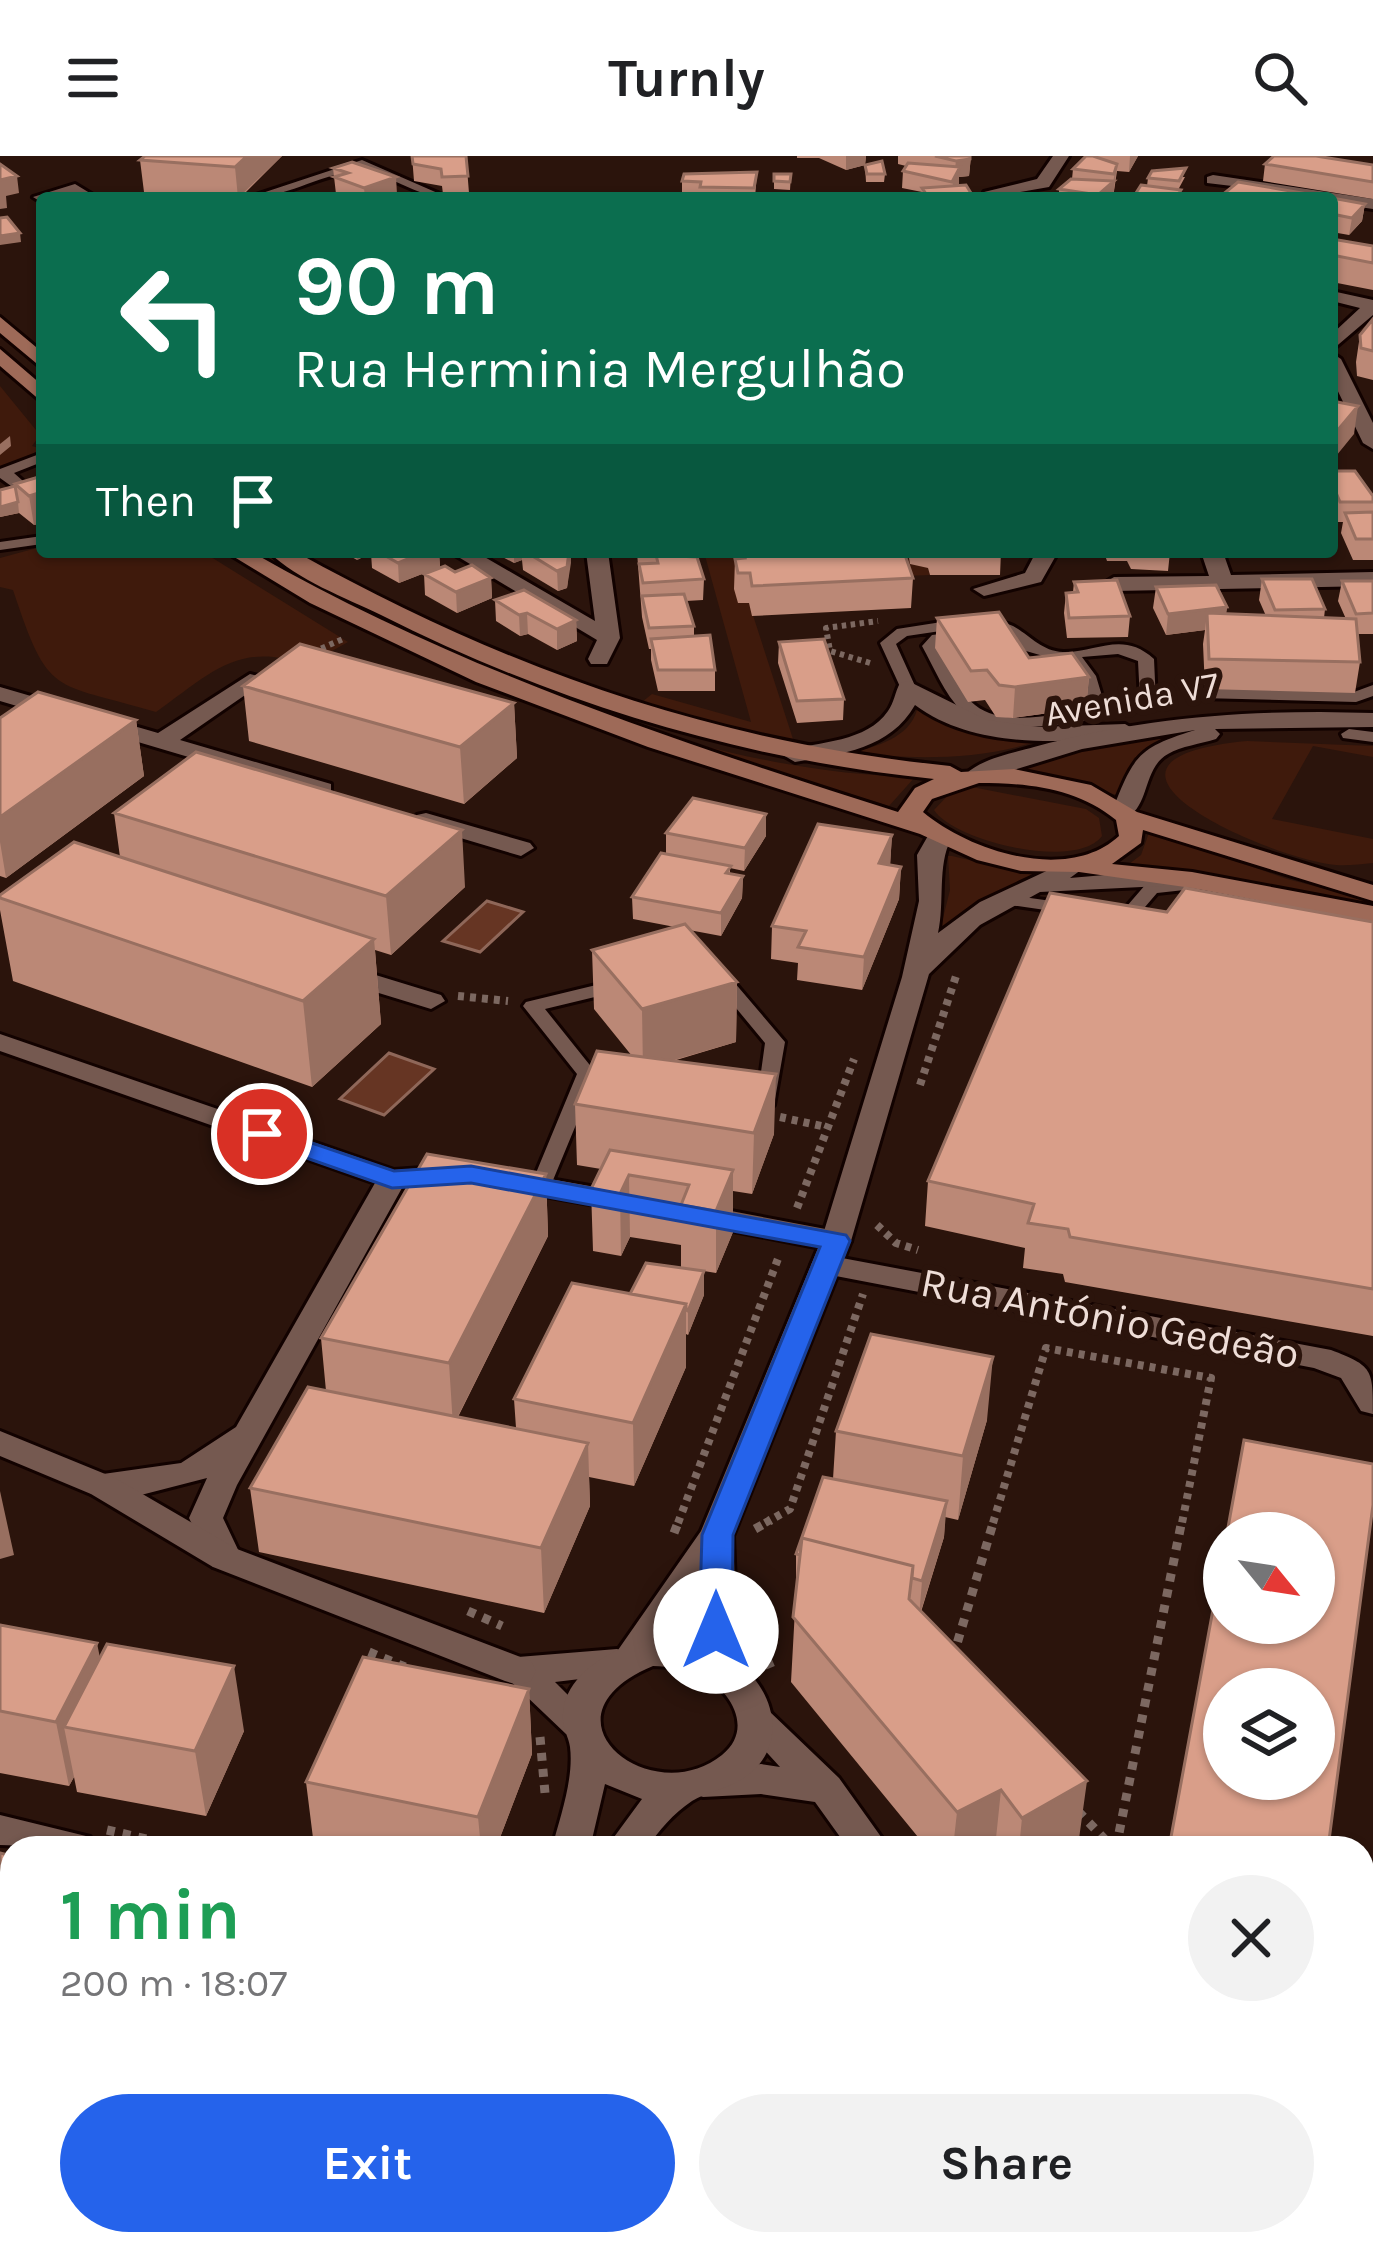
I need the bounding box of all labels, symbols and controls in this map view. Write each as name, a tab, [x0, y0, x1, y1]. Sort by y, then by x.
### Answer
icon: menu	[60, 45, 126, 111]
icon: search	[1247, 45, 1313, 111]
text: Turnly	[608, 46, 765, 110]
text: 90 m	[294, 237, 499, 335]
icon: left	[96, 240, 252, 396]
text: Rua Herminia Mergulhão	[294, 337, 906, 401]
icon: arrive	[220, 468, 286, 534]
text: Then	[96, 475, 196, 527]
street label: Avenida V7	[1042, 663, 1222, 735]
pin	[211, 1083, 313, 1185]
icon: arrive	[229, 1101, 295, 1167]
street label: Rua António Gedeão	[917, 1257, 1303, 1379]
north arrow	[1203, 1512, 1335, 1644]
map controls	[1203, 1512, 1335, 1800]
position arrow	[653, 1568, 779, 1694]
button: layers	[1203, 1668, 1335, 1800]
text: 1 min	[60, 1873, 241, 1957]
button: close	[1188, 1875, 1314, 2001]
text: 200 m · 18:07	[60, 1960, 287, 2006]
button: Exit	[60, 2094, 675, 2232]
button: Share	[699, 2094, 1314, 2232]

